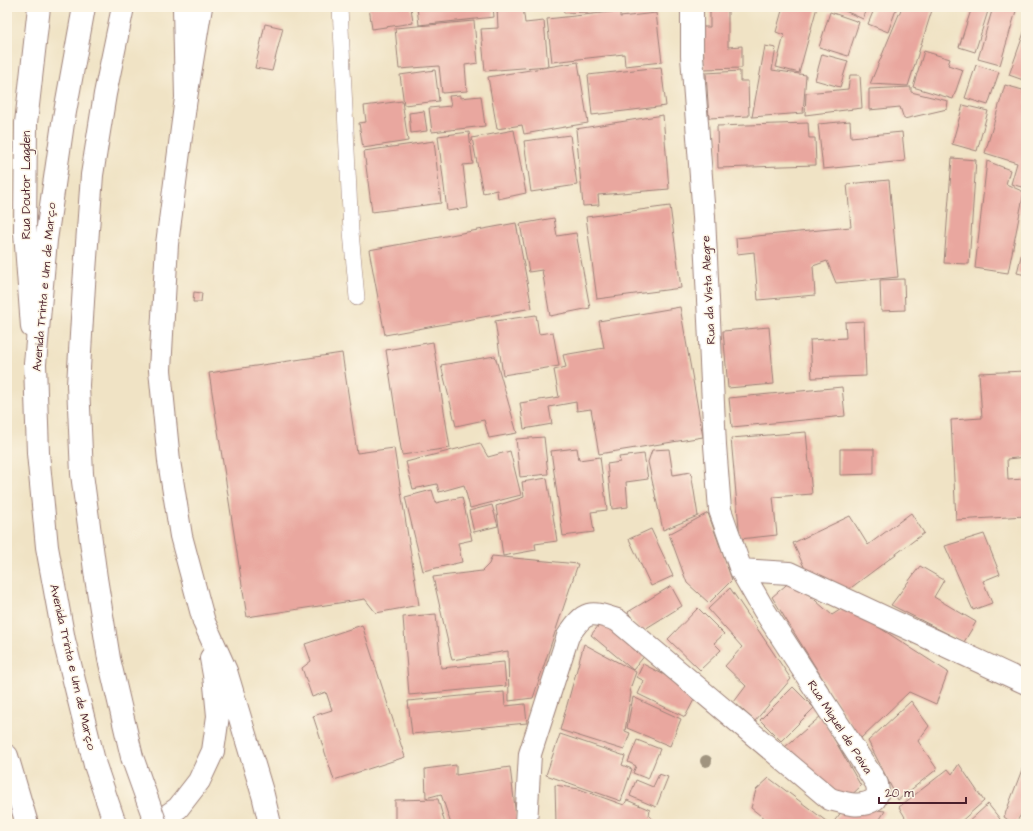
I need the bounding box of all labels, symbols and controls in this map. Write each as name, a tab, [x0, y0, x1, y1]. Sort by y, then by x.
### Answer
street label: Rua Doutor Lagden	[18, 131, 36, 239]
street label: Avenida Trinta e Um de Março	[29, 202, 60, 372]
street label: Rua da Vista Alegre	[697, 234, 721, 345]
street label: Avenida Trinta e Um de Março	[45, 583, 100, 752]
street label: Rua Miguel de Paiva	[802, 677, 876, 778]
scale bar	[879, 779, 966, 805]
text: 20 m	[885, 785, 914, 802]

